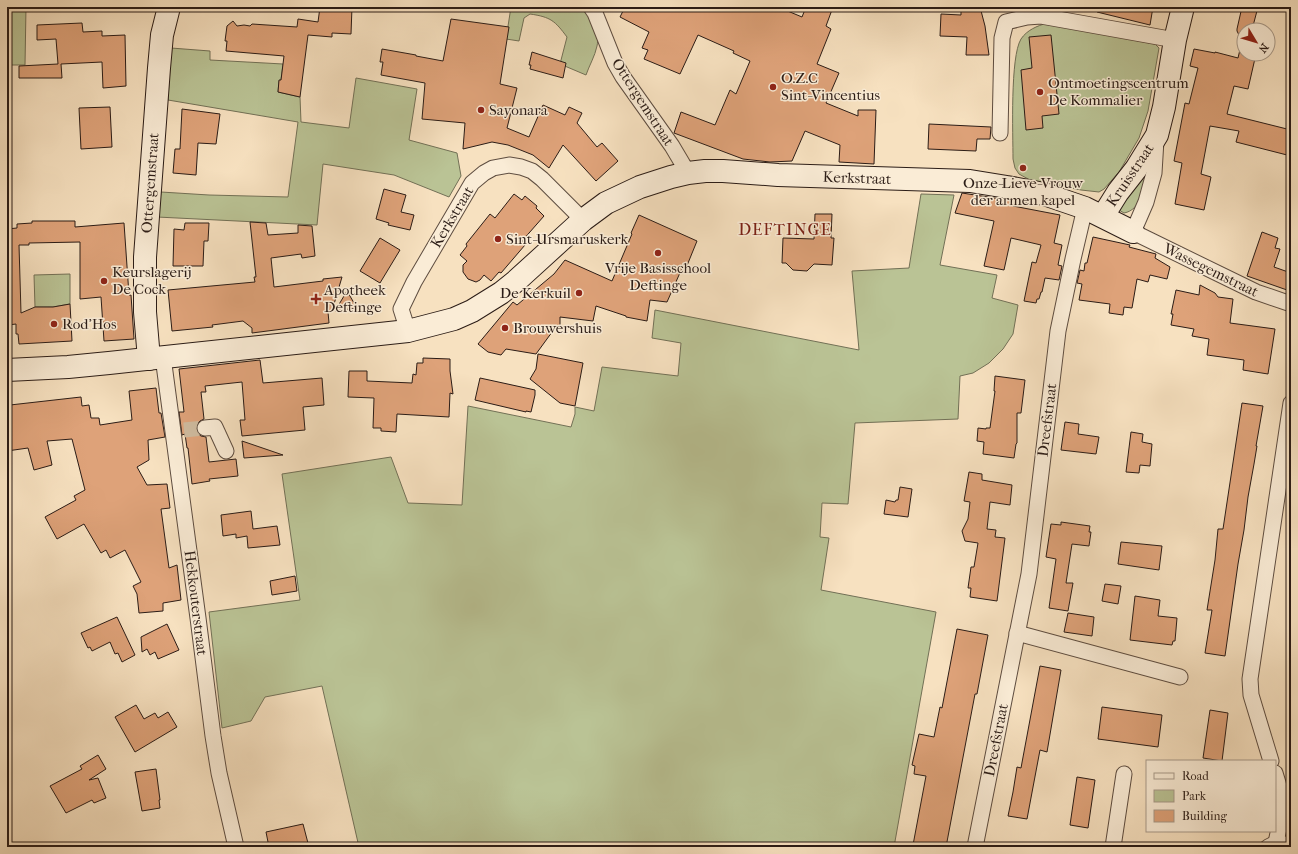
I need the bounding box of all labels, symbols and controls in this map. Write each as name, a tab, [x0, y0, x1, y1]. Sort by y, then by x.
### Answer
north arrow	[1236, 22, 1276, 62]
text: N	[1255, 41, 1271, 56]
street label: Ottergemstraat	[608, 55, 678, 150]
place label: O.Z.C Sint-Vincentius	[781, 69, 881, 104]
place label: Ontmoetingscentrum De Kommalier	[1048, 74, 1189, 109]
marker: O.Z.C Sint-Vincentius	[768, 82, 778, 92]
marker: Ontmoetingscentrum De Kommalier	[1035, 87, 1045, 97]
place label: Sayonara	[489, 101, 549, 119]
marker: Sayonara	[476, 105, 486, 115]
street label: Ottergemstraat	[138, 131, 163, 234]
street label: Kruisstraat	[1102, 139, 1158, 210]
marker: Onze-Lieve-Vrouw der armen kapel	[1018, 163, 1028, 173]
street label: Kerkstraat	[822, 168, 892, 188]
place label: Onze-Lieve-Vrouw der armen kapel	[963, 174, 1084, 209]
street label: Kerkstraat	[427, 182, 478, 251]
district label: DEFTINGE	[738, 219, 832, 239]
place label: Sint-Ursmaruskerk	[506, 230, 629, 248]
marker: Sint-Ursmaruskerk	[493, 234, 503, 244]
street label: Wassegemstraat	[1160, 239, 1262, 301]
marker: Vrije Basisschool Deftinge	[653, 248, 663, 258]
place label: Vrije Basisschool Deftinge	[604, 259, 711, 294]
place label: Keurslagerij De Cock	[112, 263, 192, 298]
marker: Keurslagerij De Cock	[99, 276, 109, 286]
place label: Apotheek Deftinge	[323, 281, 386, 316]
place label: De Kerkuil	[500, 284, 571, 302]
marker: De Kerkuil	[574, 288, 584, 298]
marker: Apotheek Deftinge	[311, 294, 321, 304]
place label: Rod'Hos	[62, 315, 117, 333]
marker: Rod'Hos	[49, 319, 59, 329]
place label: Brouwershuis	[513, 319, 602, 337]
marker: Brouwershuis	[500, 323, 510, 333]
street label: Dreefstraat	[1034, 382, 1061, 458]
street label: Hekkouterstraat	[181, 549, 211, 657]
street label: Dreefstraat	[980, 701, 1012, 778]
legend	[1146, 760, 1276, 832]
text: Road	[1182, 769, 1209, 783]
text: Park	[1182, 789, 1207, 803]
text: Building	[1182, 809, 1227, 823]

